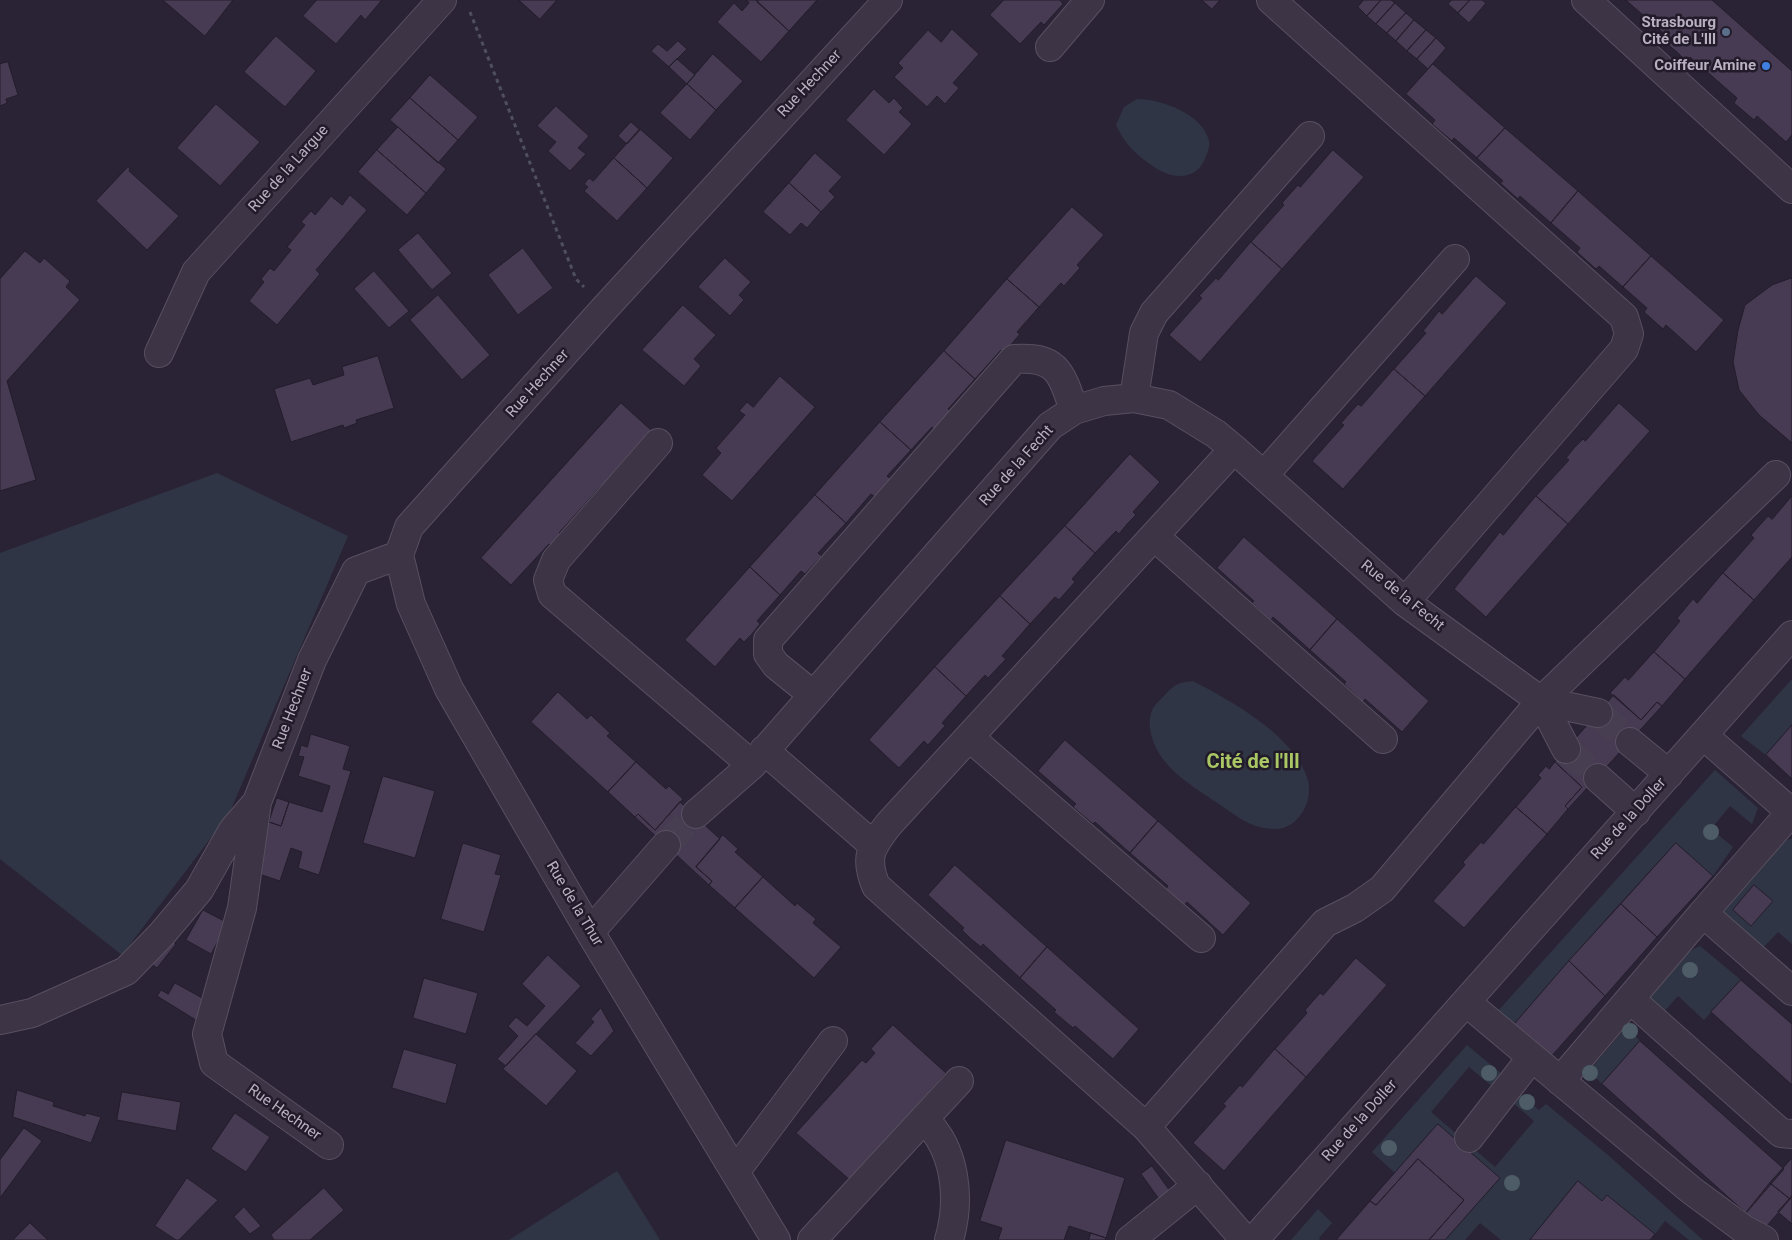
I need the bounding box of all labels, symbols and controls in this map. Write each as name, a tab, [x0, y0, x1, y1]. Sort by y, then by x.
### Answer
place label: Strasbourg Cité de L'Ill	[1641, 14, 1716, 49]
marker: Strasbourg Cité de L'Ill	[1720, 26, 1732, 38]
street label: Rue Hechner	[774, 47, 846, 121]
place label: Coiffeur Amine	[1654, 57, 1756, 75]
marker: Coiffeur Amine	[1760, 60, 1772, 72]
street label: Rue de la Largue	[245, 122, 333, 216]
street label: Rue Hechner	[503, 346, 573, 422]
street label: Rue de la Fecht	[976, 422, 1058, 510]
street label: Rue de la Fecht	[1357, 557, 1447, 635]
street label: Rue Hechner	[269, 666, 317, 752]
district label: Cité de l'Ill	[1207, 751, 1299, 775]
street label: Rue de la Doller	[1588, 774, 1670, 864]
street label: Rue de la Thur	[542, 858, 606, 950]
street label: Rue de la Doller	[1319, 1076, 1401, 1166]
street label: Rue Hechner	[244, 1081, 324, 1145]

